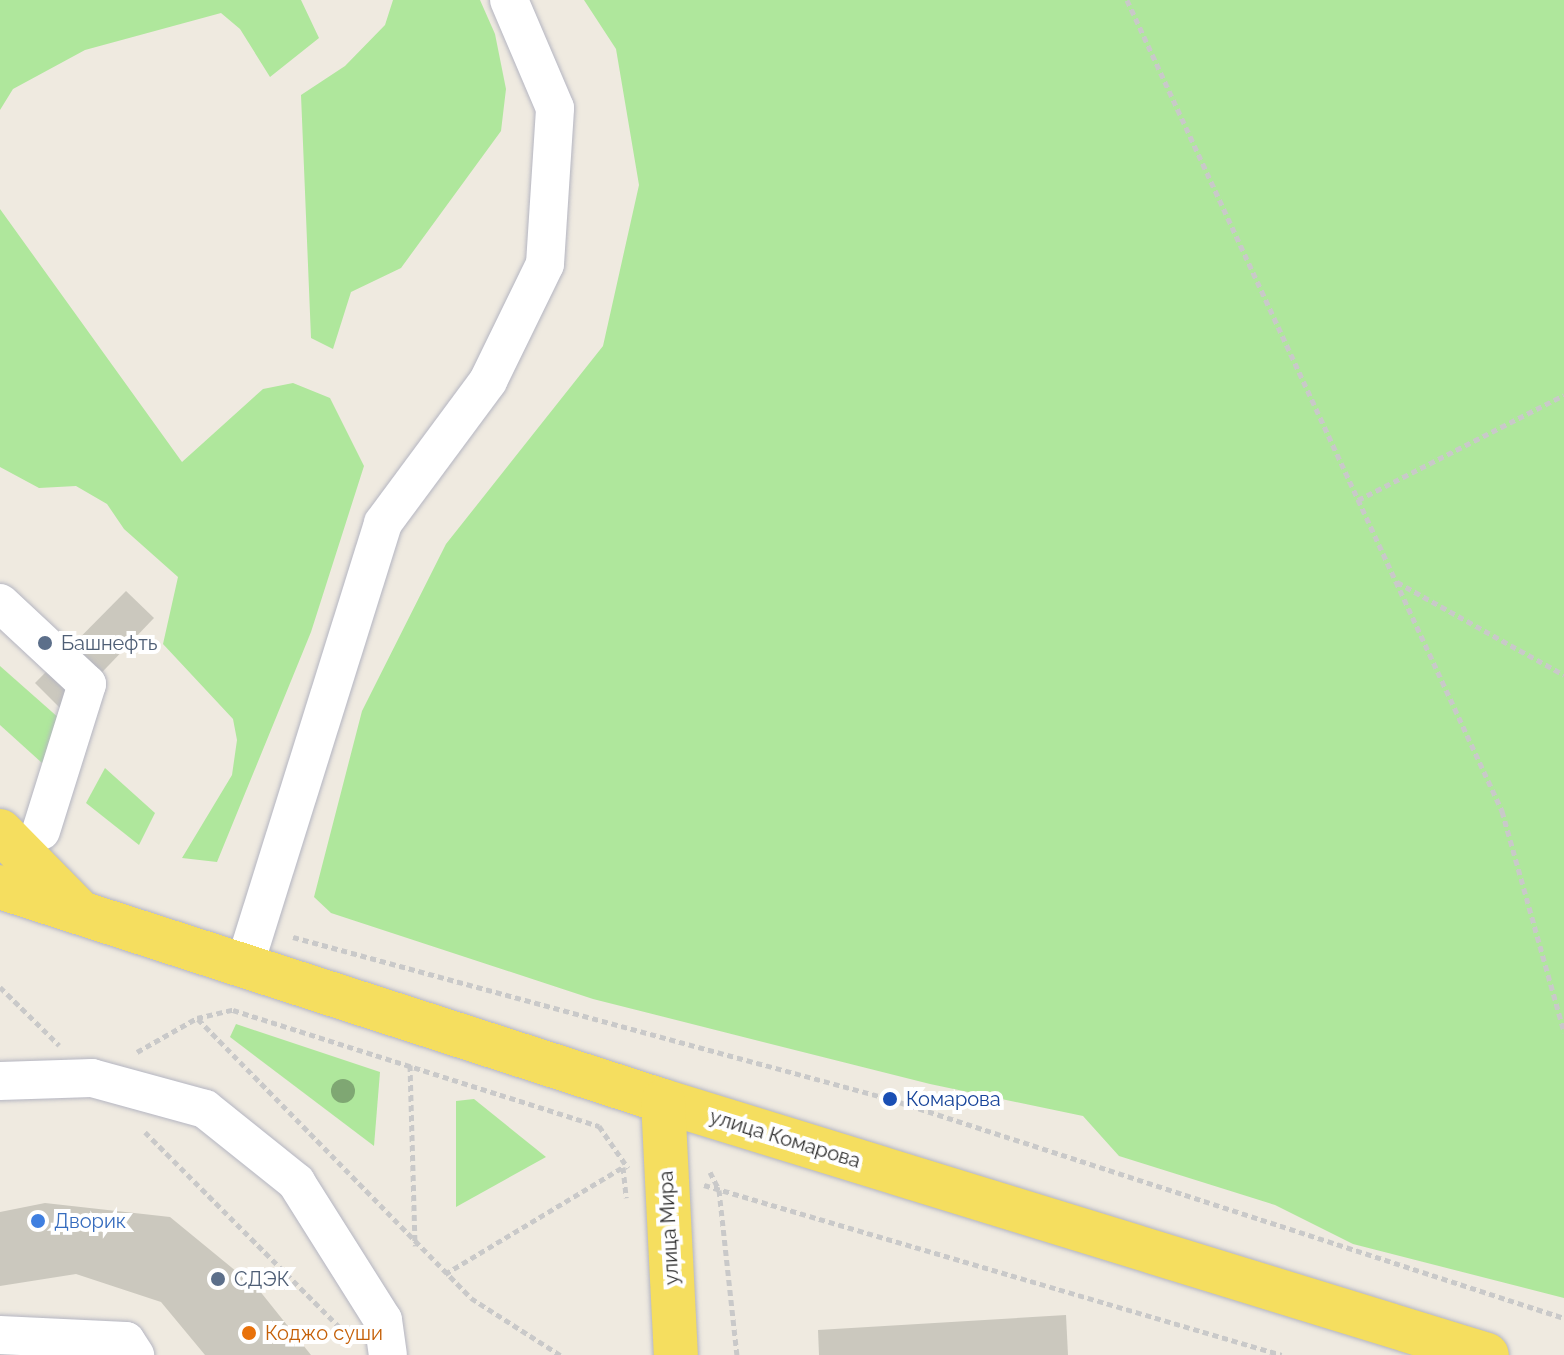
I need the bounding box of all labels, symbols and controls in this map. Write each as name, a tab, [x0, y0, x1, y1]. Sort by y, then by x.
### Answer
place label: Башнефть	[61, 631, 158, 655]
marker: Башнефть	[36, 634, 54, 652]
place label: Комарова	[906, 1087, 1001, 1111]
marker: Комарова	[881, 1090, 899, 1108]
street label: улица Комарова	[707, 1105, 863, 1173]
street label: улица Мира	[654, 1170, 684, 1286]
place label: Дворик	[54, 1209, 126, 1233]
marker: Дворик	[29, 1212, 47, 1230]
place label: СДЭК	[234, 1267, 290, 1291]
marker: СДЭК	[209, 1270, 227, 1288]
place label: Коджо суши	[265, 1321, 383, 1345]
marker: Коджо суши	[240, 1324, 258, 1342]

